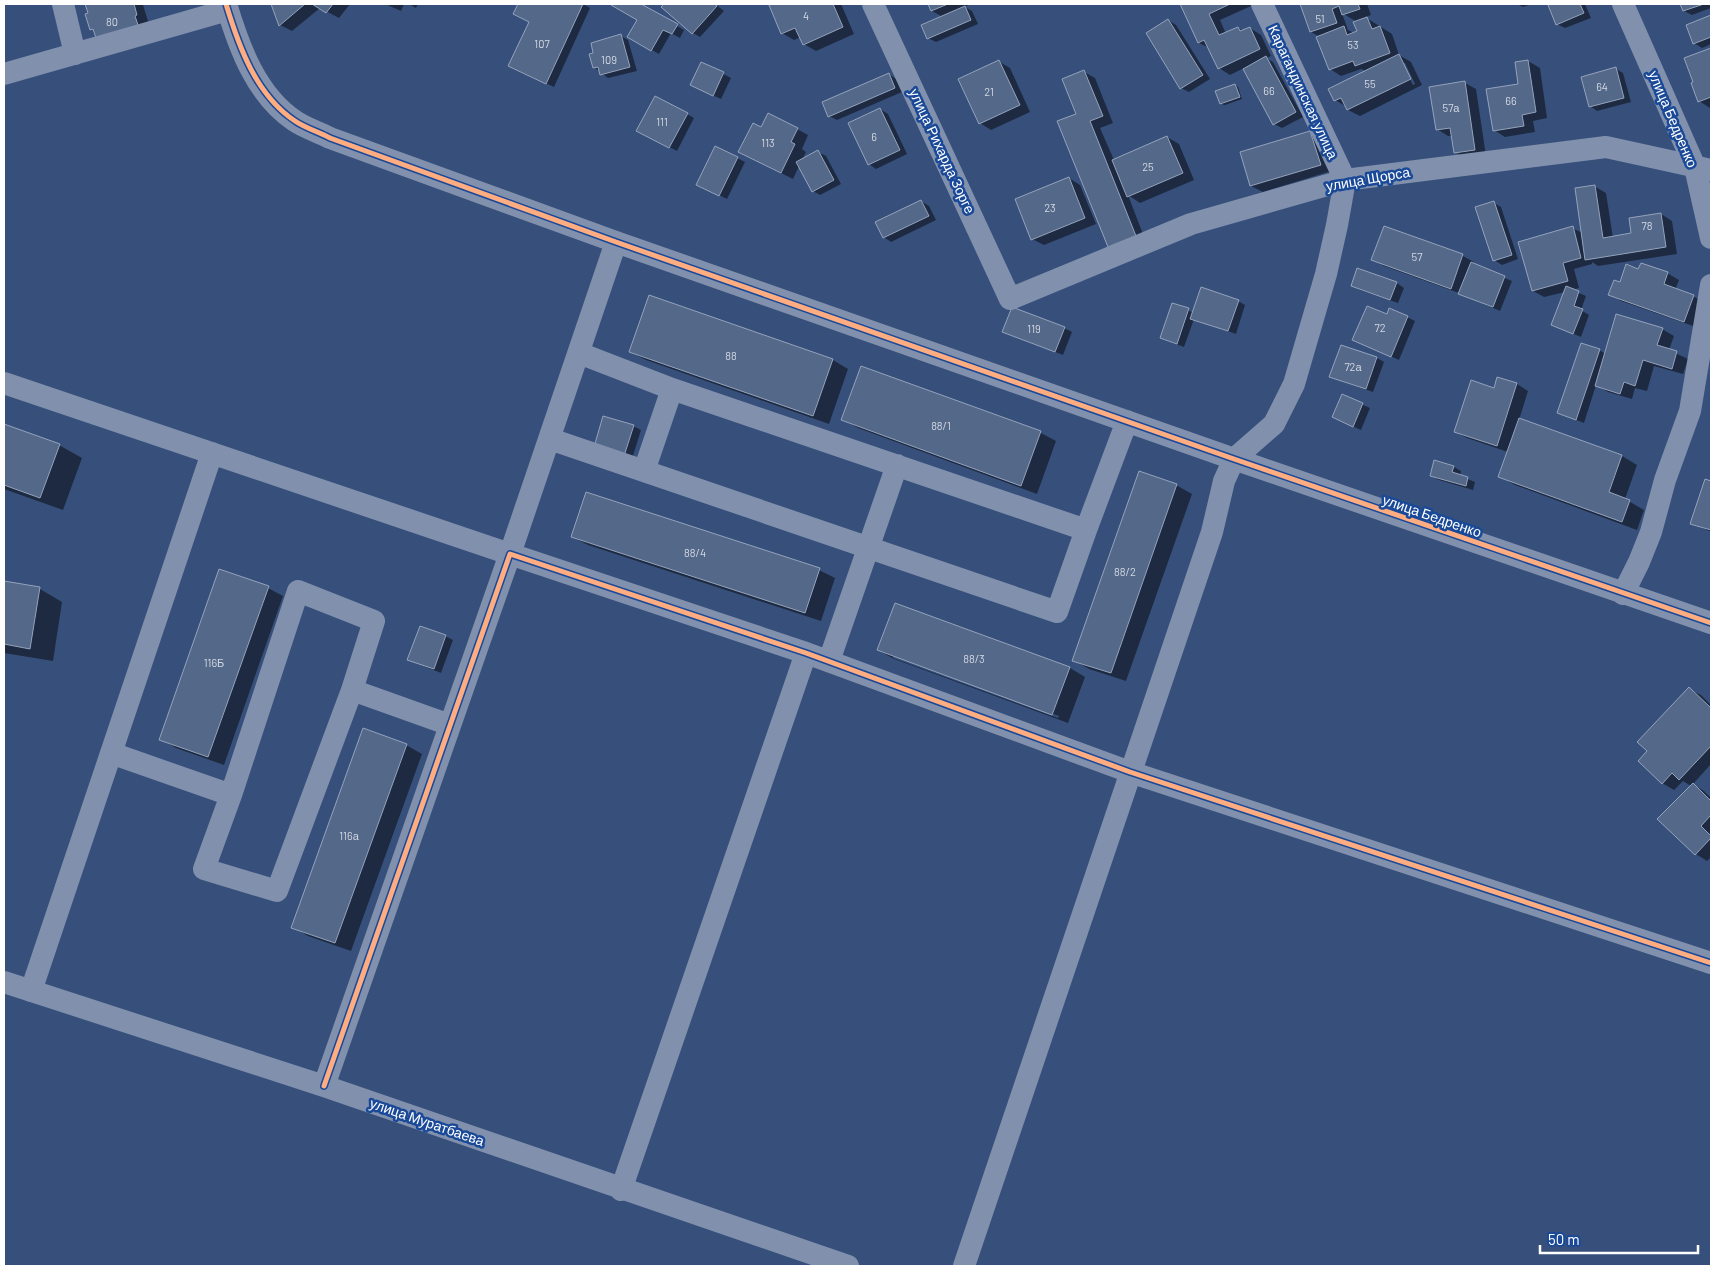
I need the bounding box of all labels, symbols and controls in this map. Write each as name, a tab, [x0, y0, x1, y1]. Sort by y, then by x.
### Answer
house number: 4	[803, 9, 809, 22]
house number: 51	[1315, 12, 1325, 25]
house number: 80	[106, 15, 118, 28]
street label: Карагандинская улица	[1265, 22, 1342, 162]
house number: 107	[534, 37, 550, 50]
house number: 53	[1347, 38, 1359, 51]
house number: 109	[601, 53, 617, 66]
street label: улица Бедренко	[1645, 68, 1702, 170]
house number: 55	[1364, 77, 1376, 90]
house number: 64	[1596, 80, 1608, 93]
house number: 66	[1263, 84, 1275, 97]
house number: 21	[984, 85, 994, 98]
street label: улица Рихарда Зорге	[906, 86, 979, 216]
house number: 66	[1505, 94, 1517, 107]
house number: 57а	[1443, 101, 1460, 114]
house number: 111	[656, 115, 668, 128]
house number: 6	[871, 130, 877, 143]
house number: 113	[761, 136, 775, 149]
house number: 25	[1142, 160, 1154, 173]
street label: улица Щорса	[1325, 163, 1411, 194]
house number: 23	[1044, 201, 1056, 214]
house number: 78	[1642, 219, 1653, 232]
house number: 57	[1412, 250, 1422, 263]
house number: 72	[1374, 321, 1386, 334]
house number: 119	[1027, 322, 1041, 335]
house number: 88	[725, 349, 737, 362]
house number: 72а	[1344, 360, 1362, 373]
house number: 88/1	[931, 419, 951, 432]
street label: улица Бедренко	[1380, 491, 1484, 540]
house number: 88/4	[684, 546, 706, 559]
house number: 88/2	[1114, 565, 1136, 578]
house number: 88/3	[963, 652, 985, 665]
house number: 116Б	[204, 656, 224, 669]
house number: 116а	[339, 829, 360, 842]
street label: улица Муратбаева	[368, 1094, 487, 1149]
scale bar	[1540, 1222, 1698, 1254]
text: 50 m	[1548, 1230, 1580, 1248]

